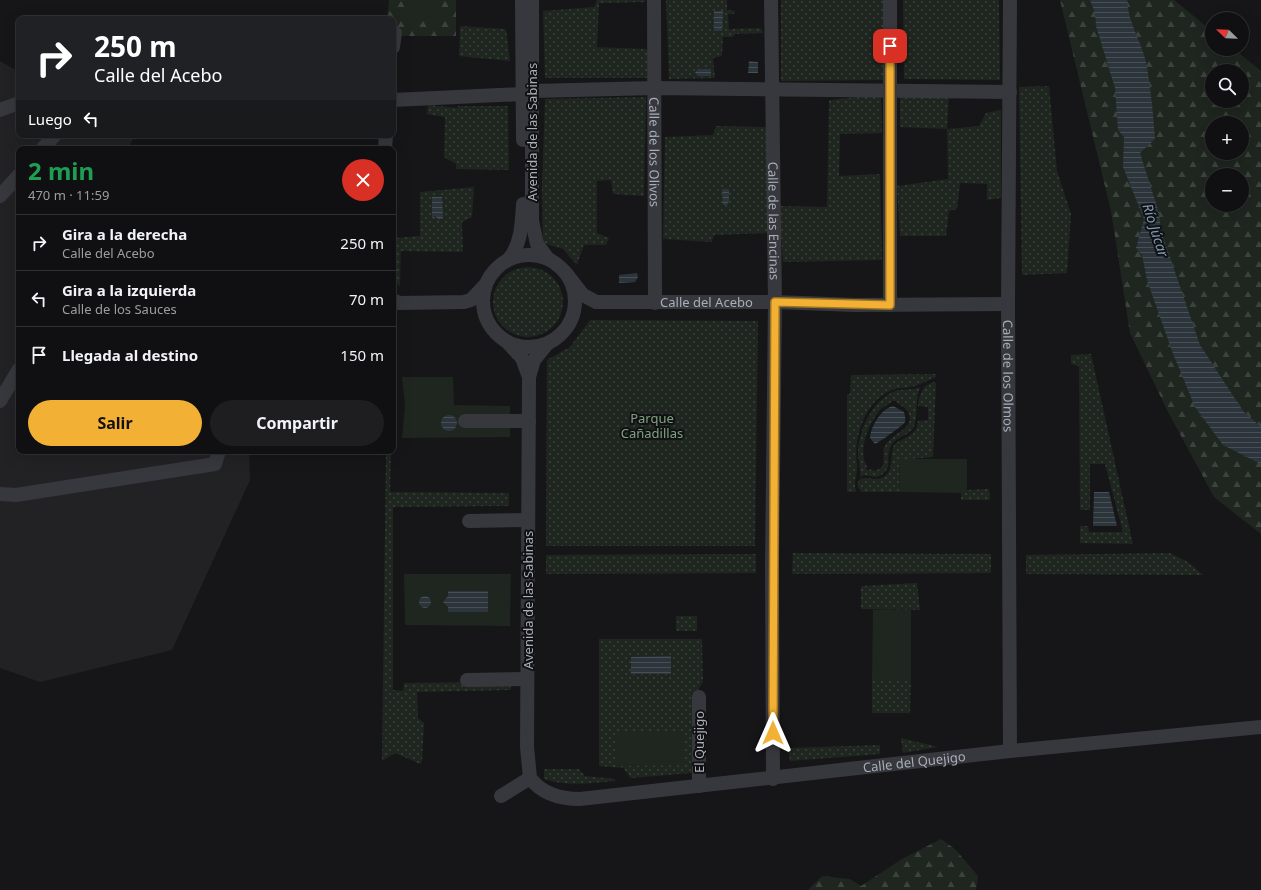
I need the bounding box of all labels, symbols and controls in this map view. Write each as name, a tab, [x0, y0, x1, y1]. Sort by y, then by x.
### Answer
north arrow	[1205, 12, 1249, 56]
map controls	[1205, 12, 1249, 212]
text: 250 m	[94, 27, 177, 65]
pin	[873, 29, 907, 63]
icon: right	[28, 32, 80, 84]
icon: arrive	[879, 35, 901, 57]
text: Calle del Acebo	[94, 63, 222, 87]
street label: Avenida de las Sabinas	[523, 63, 541, 201]
button: search	[1205, 64, 1249, 108]
street label: Calle de los Olivos	[645, 97, 664, 207]
icon: left	[80, 108, 102, 130]
text: Luego	[28, 109, 72, 129]
button: +	[1205, 116, 1249, 160]
text: 2 min	[28, 154, 94, 187]
button: close	[342, 159, 384, 201]
street label: Calle de las Encinas	[764, 162, 784, 280]
button: −	[1205, 168, 1249, 212]
text: 470 m · 11:59	[28, 186, 109, 204]
water label: Río Júcar	[1138, 201, 1174, 259]
text: Gira a la derecha	[62, 224, 187, 244]
icon: right	[28, 232, 50, 254]
text: 250 m	[340, 233, 384, 253]
text: Calle del Acebo	[62, 244, 155, 262]
text: Gira a la izquierda	[62, 280, 196, 300]
icon: left	[28, 288, 50, 310]
text: 70 m	[349, 289, 384, 309]
street label: Calle del Acebo	[660, 293, 753, 311]
text: Calle de los Sauces	[62, 300, 177, 318]
street label: Calle de los Olmos	[999, 320, 1018, 432]
icon: arrive	[28, 344, 50, 366]
text: Llegada al destino	[62, 345, 198, 365]
text: 150 m	[340, 345, 384, 365]
button: Salir	[28, 400, 202, 446]
button: Compartir	[210, 400, 384, 446]
park label: Parque Cañadillas	[621, 409, 683, 442]
street label: Avenida de las Sabinas	[519, 531, 537, 669]
street label: El Quejigo	[690, 711, 708, 773]
position arrow	[752, 712, 794, 754]
street label: Calle del Quejigo	[862, 747, 967, 776]

